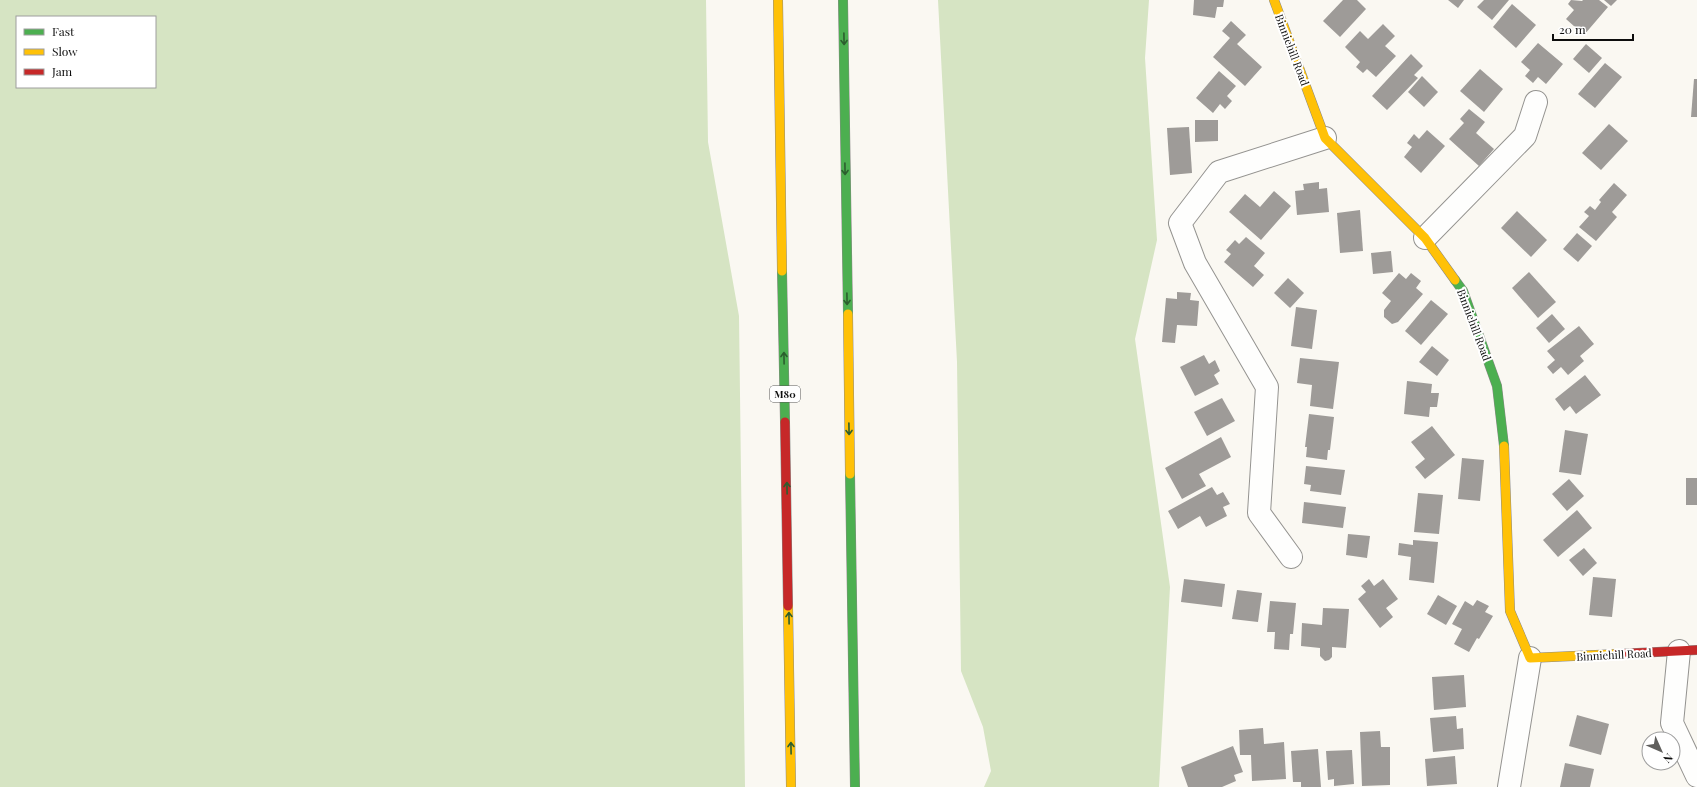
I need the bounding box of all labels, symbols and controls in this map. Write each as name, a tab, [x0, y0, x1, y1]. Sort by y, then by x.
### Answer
street label: Binniehill Road	[1272, 12, 1313, 88]
legend	[16, 16, 156, 88]
scale bar	[1553, 16, 1633, 42]
text: 20 m	[1559, 21, 1586, 37]
text: Fast	[52, 23, 75, 39]
one-way arrow	[840, 32, 847, 45]
text: Slow	[52, 43, 78, 59]
text: Jam	[51, 63, 73, 79]
one-way arrow	[842, 162, 849, 175]
street label: Binniehill Road	[1454, 287, 1495, 363]
one-way arrow	[843, 292, 851, 305]
one-way arrow	[781, 352, 788, 365]
road number: M80	[770, 386, 800, 402]
one-way arrow	[845, 422, 853, 435]
one-way arrow	[783, 482, 790, 495]
one-way arrow	[785, 612, 793, 625]
street label: Binniehill Road	[1576, 645, 1653, 664]
north arrow	[1641, 731, 1681, 771]
one-way arrow	[787, 742, 795, 755]
text: N	[1660, 750, 1677, 767]

